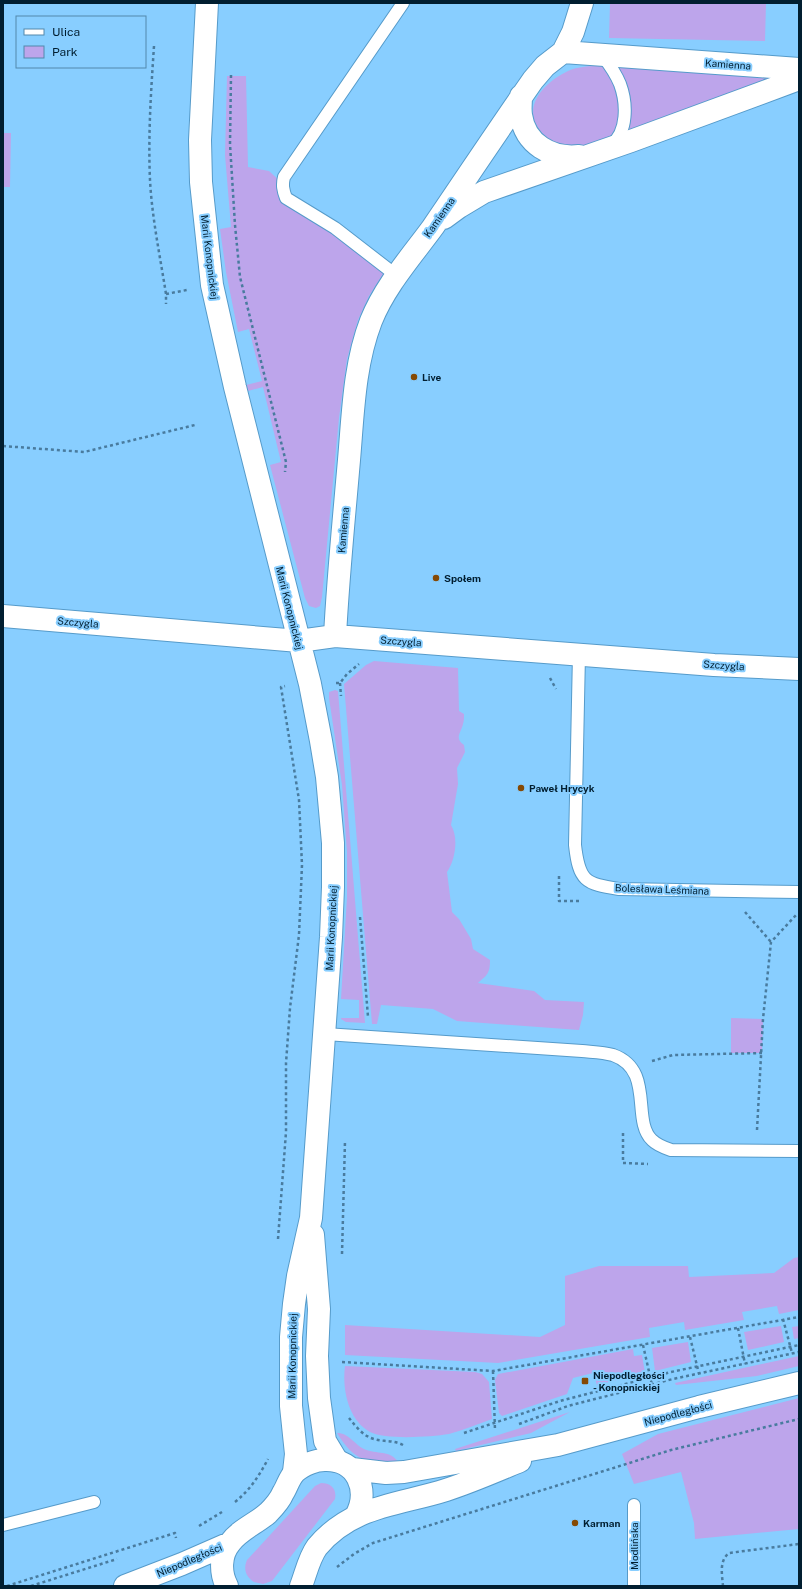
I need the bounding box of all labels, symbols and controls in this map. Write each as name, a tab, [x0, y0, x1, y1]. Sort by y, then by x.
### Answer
legend	[16, 16, 146, 68]
text: Ulica	[52, 25, 80, 39]
text: Park	[52, 45, 78, 59]
street label: Kamienna	[705, 56, 751, 72]
street label: Kamienna	[421, 195, 457, 239]
street label: Marii Konopnickiej	[199, 214, 221, 300]
place label: Live	[422, 371, 441, 383]
marker: Live	[409, 372, 419, 382]
street label: Kamienna	[335, 507, 351, 553]
street label: Marii Konopnickiej	[274, 565, 306, 651]
place label: Społem	[444, 572, 481, 584]
marker: Społem	[431, 573, 441, 583]
street label: Szczygla	[57, 614, 99, 630]
street label: Szczygla	[380, 634, 422, 648]
street label: Szczygla	[703, 658, 745, 672]
place label: Paweł Hrycyk	[529, 782, 595, 794]
marker: Paweł Hrycyk	[516, 783, 526, 793]
street label: Bolesława Leśmiana	[615, 881, 709, 897]
street label: Marii Konopnickiej	[323, 885, 339, 971]
street label: Marii Konopnickiej	[285, 1313, 299, 1399]
place label: Niepodległości - Konopnickiej	[593, 1369, 665, 1393]
marker: Niepodległości - Konopnickiej	[580, 1376, 590, 1386]
street label: Niepodległości	[643, 1398, 713, 1428]
place label: Karman	[583, 1517, 620, 1529]
marker: Karman	[570, 1518, 580, 1528]
street label: Modlińska	[628, 1522, 640, 1570]
street label: Niepodległości	[155, 1541, 223, 1579]

